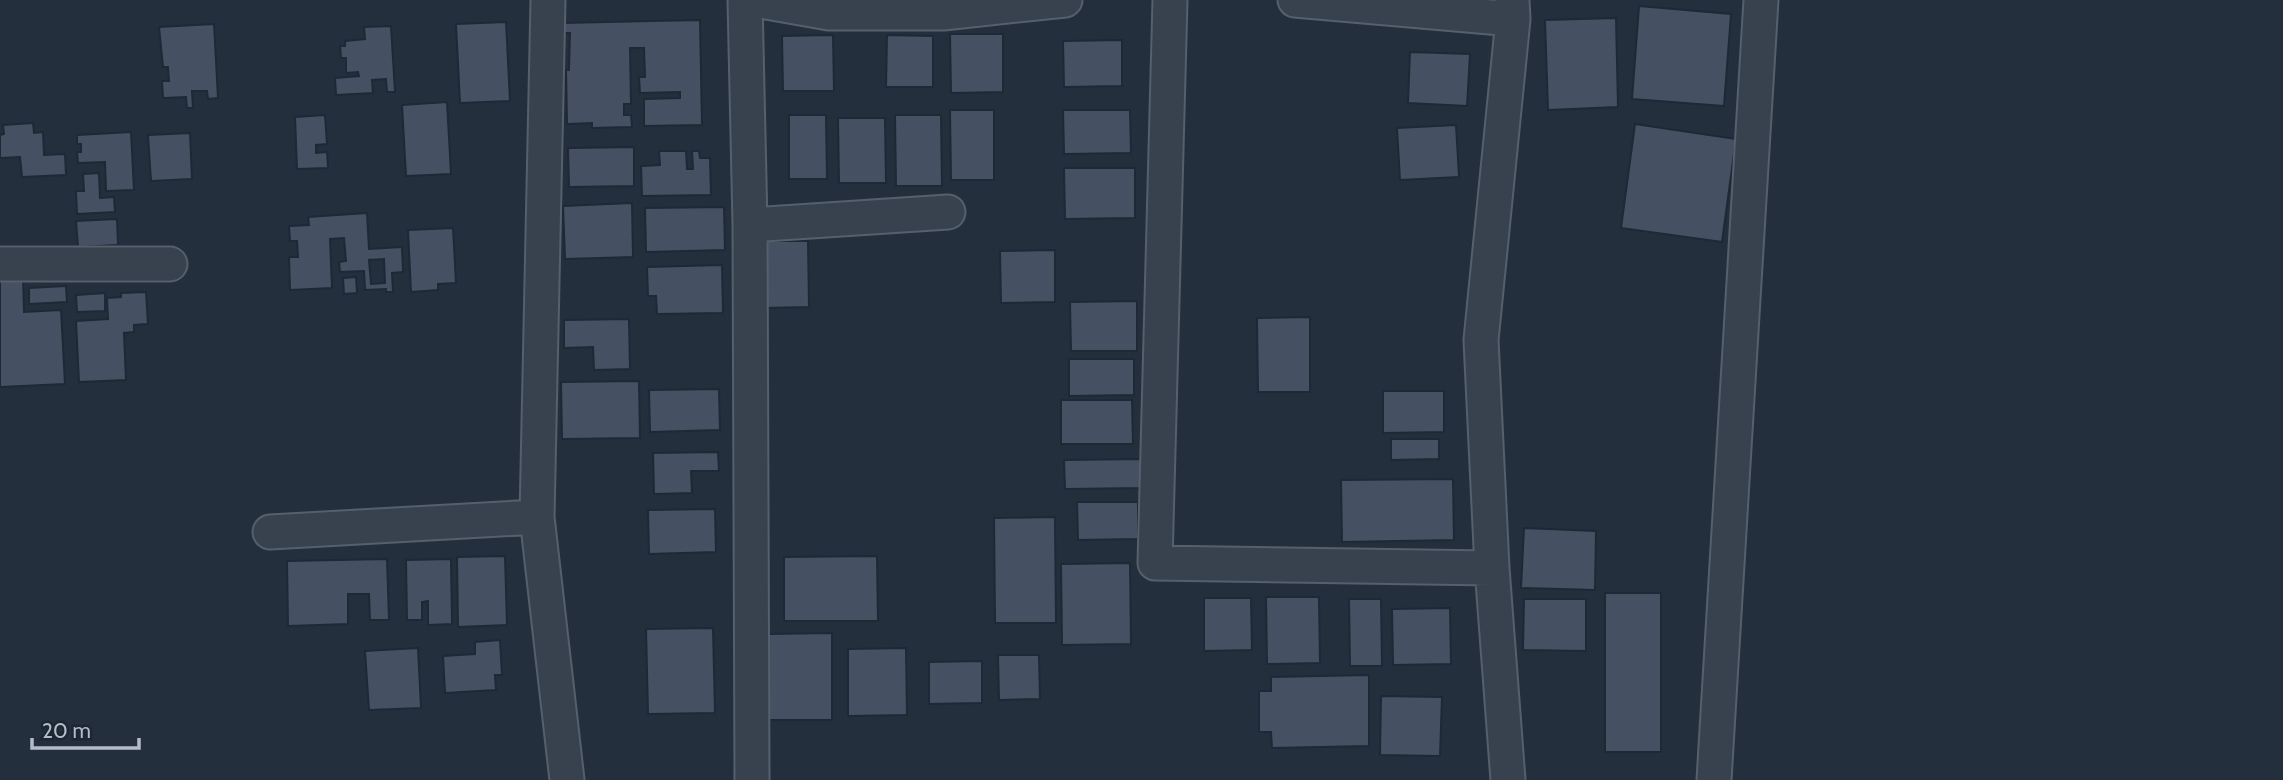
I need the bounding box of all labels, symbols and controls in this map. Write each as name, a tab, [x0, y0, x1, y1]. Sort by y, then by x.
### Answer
scale bar	[32, 706, 138, 750]
text: 20 m	[42, 718, 91, 743]

